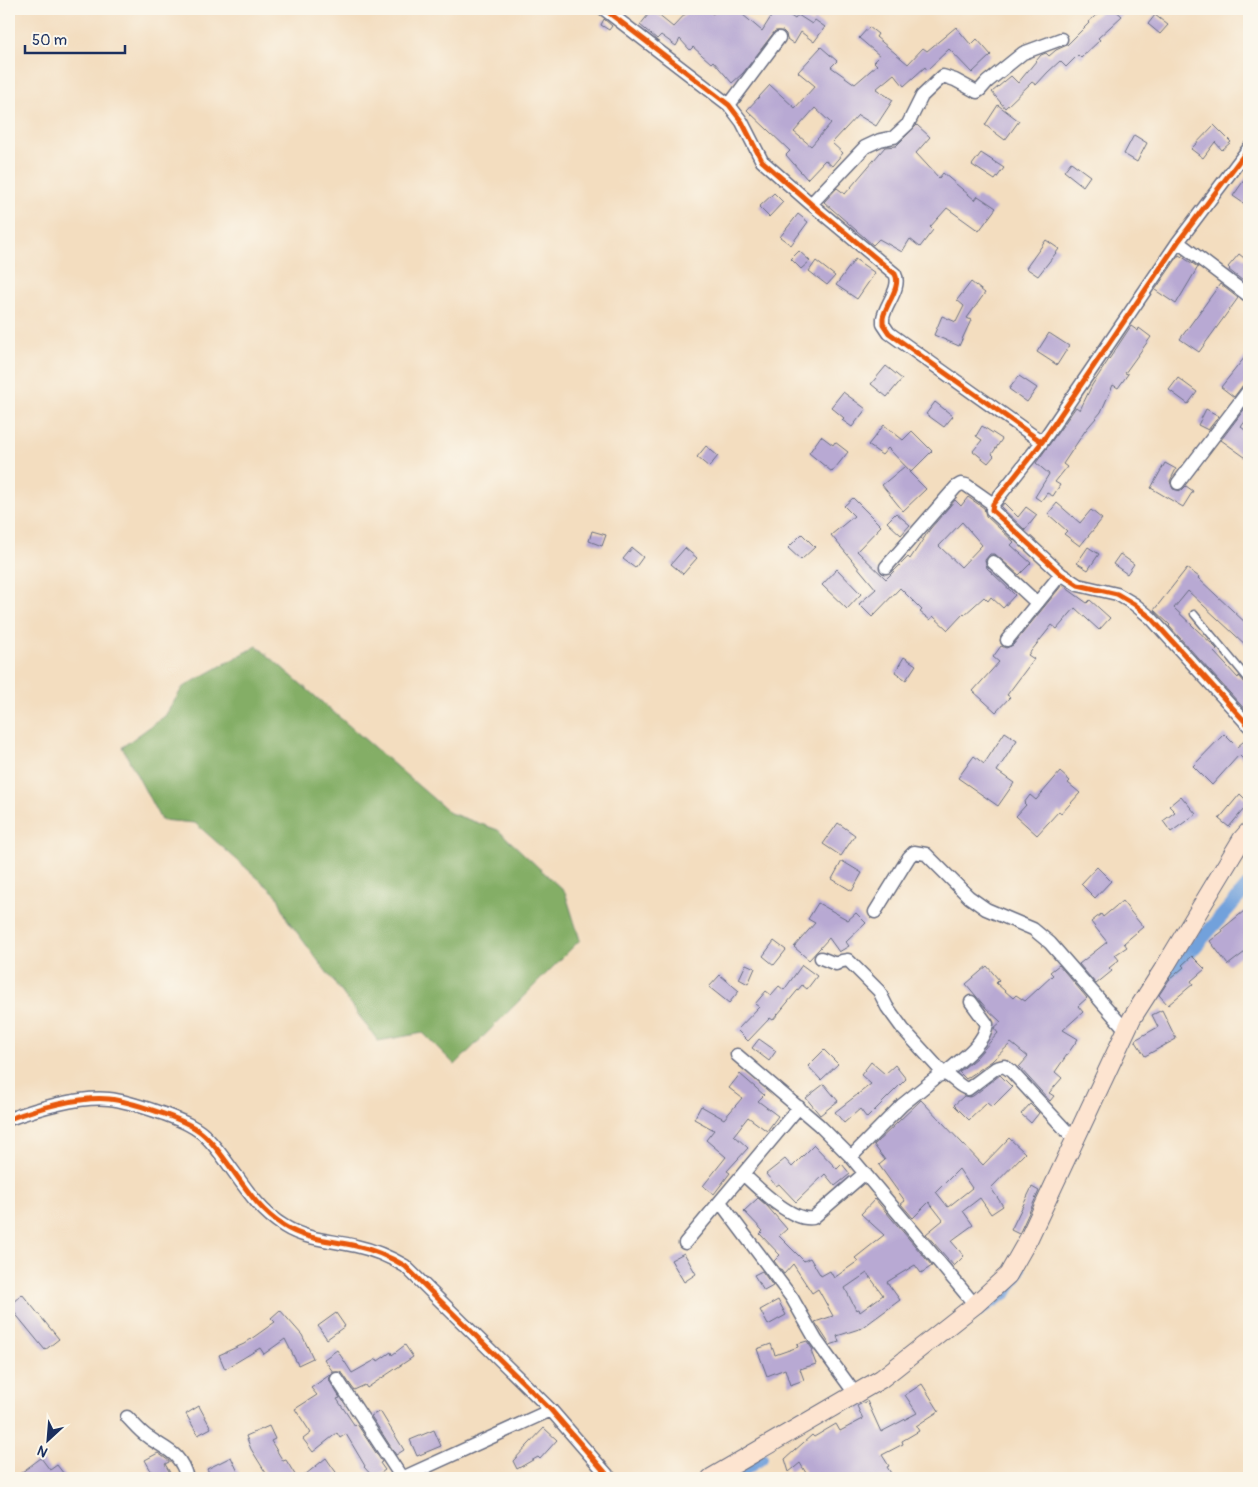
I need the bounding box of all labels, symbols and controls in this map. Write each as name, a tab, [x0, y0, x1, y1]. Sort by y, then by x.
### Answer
scale bar	[25, 22, 125, 54]
text: 50 m	[32, 31, 67, 50]
north arrow	[22, 1414, 72, 1464]
text: N	[35, 1442, 51, 1461]

